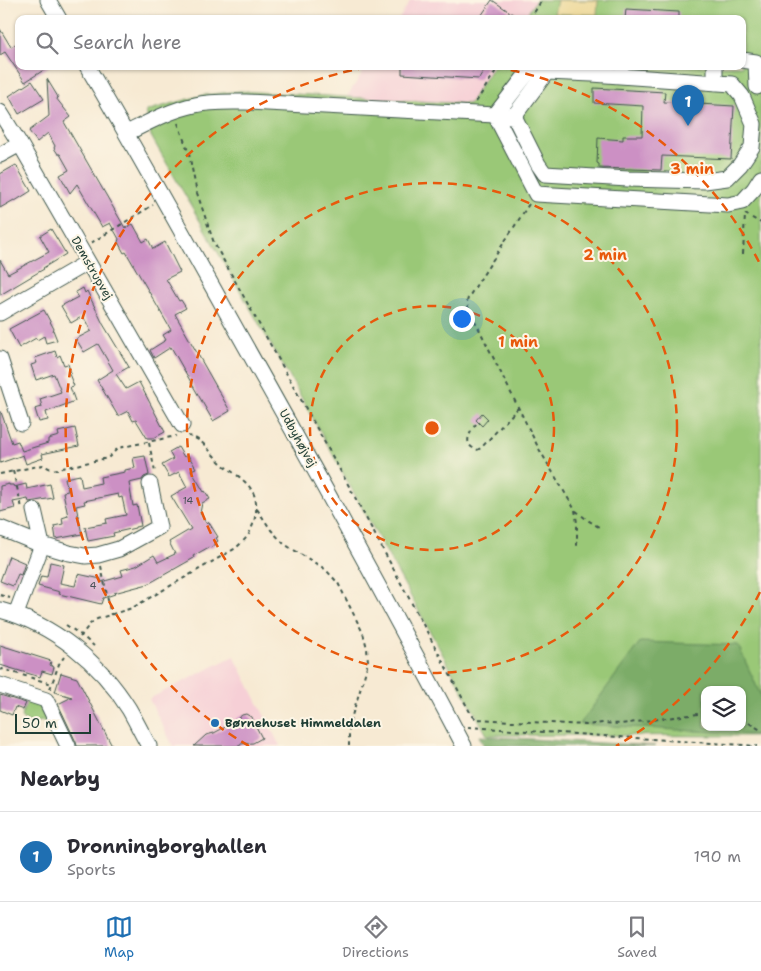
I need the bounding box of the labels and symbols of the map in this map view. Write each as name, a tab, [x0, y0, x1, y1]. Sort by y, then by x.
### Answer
pin: 1	[672, 85, 704, 126]
text: 3 min	[670, 159, 714, 179]
street label: Demstrupvej	[67, 234, 117, 302]
text: 2 min	[583, 245, 627, 265]
your location	[449, 306, 475, 332]
text: 1 min	[498, 332, 538, 352]
street label: Udbyhøjvej	[276, 406, 320, 470]
centre of rings	[423, 419, 441, 437]
house number: 14	[183, 494, 193, 507]
house number: 4	[90, 579, 97, 592]
scale bar	[15, 711, 91, 734]
place label: Børnehuset Himmeldalen	[225, 715, 381, 731]
marker: Børnehuset Himmeldalen	[209, 717, 221, 729]

